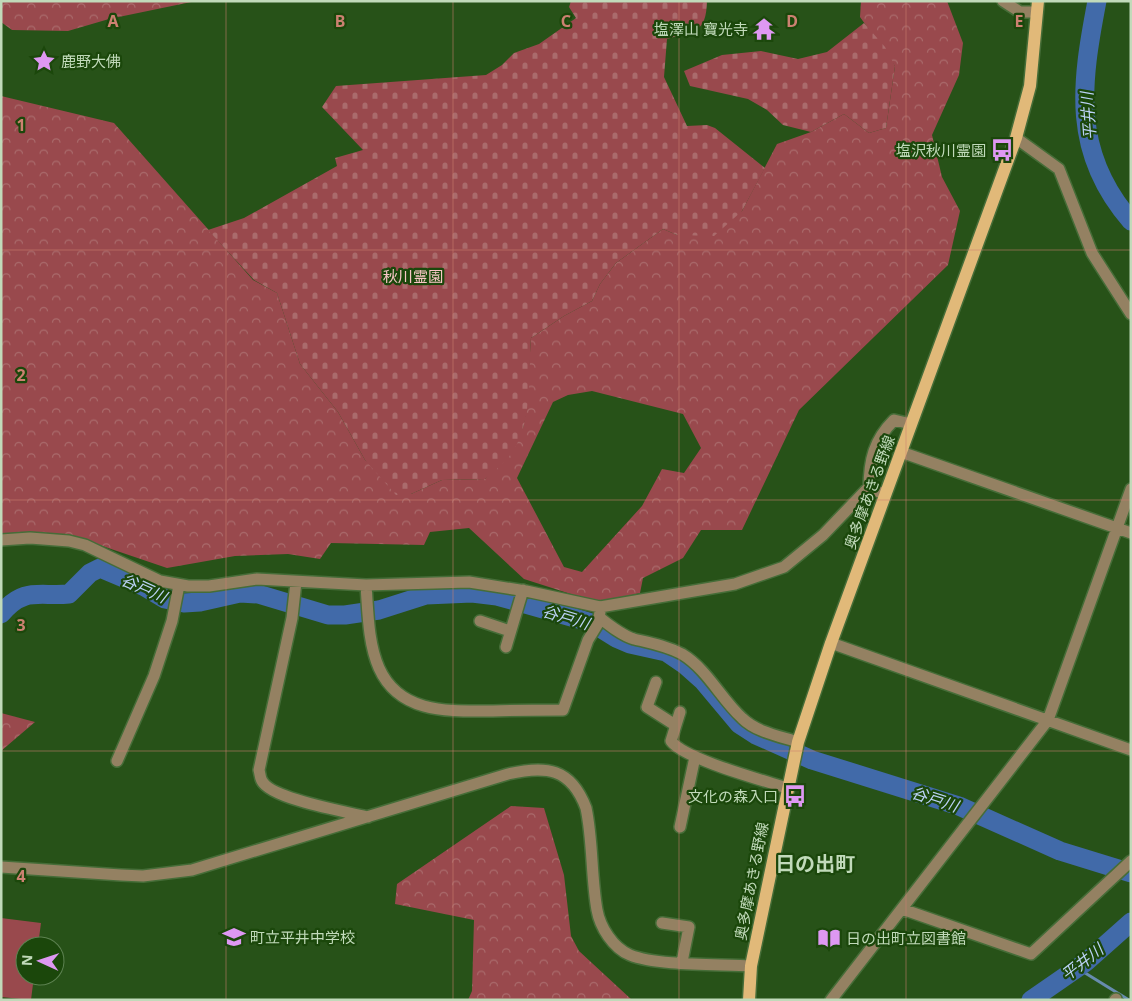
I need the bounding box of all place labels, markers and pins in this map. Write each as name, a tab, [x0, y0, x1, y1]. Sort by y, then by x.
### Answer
temple icon: 塩澤山 寶光寺	[751, 16, 777, 42]
place label: 塩澤山 寶光寺	[654, 19, 748, 39]
place icon: 鹿野大佛	[31, 48, 57, 74]
place label: 鹿野大佛	[61, 51, 121, 71]
bus stop icon: 塩沢秋川霊園	[989, 137, 1015, 163]
place label: 塩沢秋川霊園	[896, 140, 986, 160]
bus stop icon: 文化の森入口	[782, 783, 808, 809]
place label: 文化の森入口	[688, 786, 778, 806]
school or university icon: 町立平井中学校	[221, 924, 247, 950]
library icon: 日の出町立図書館	[816, 925, 842, 951]
place label: 町立平井中学校	[250, 927, 355, 947]
place label: 日の出町立図書館	[846, 928, 966, 948]

